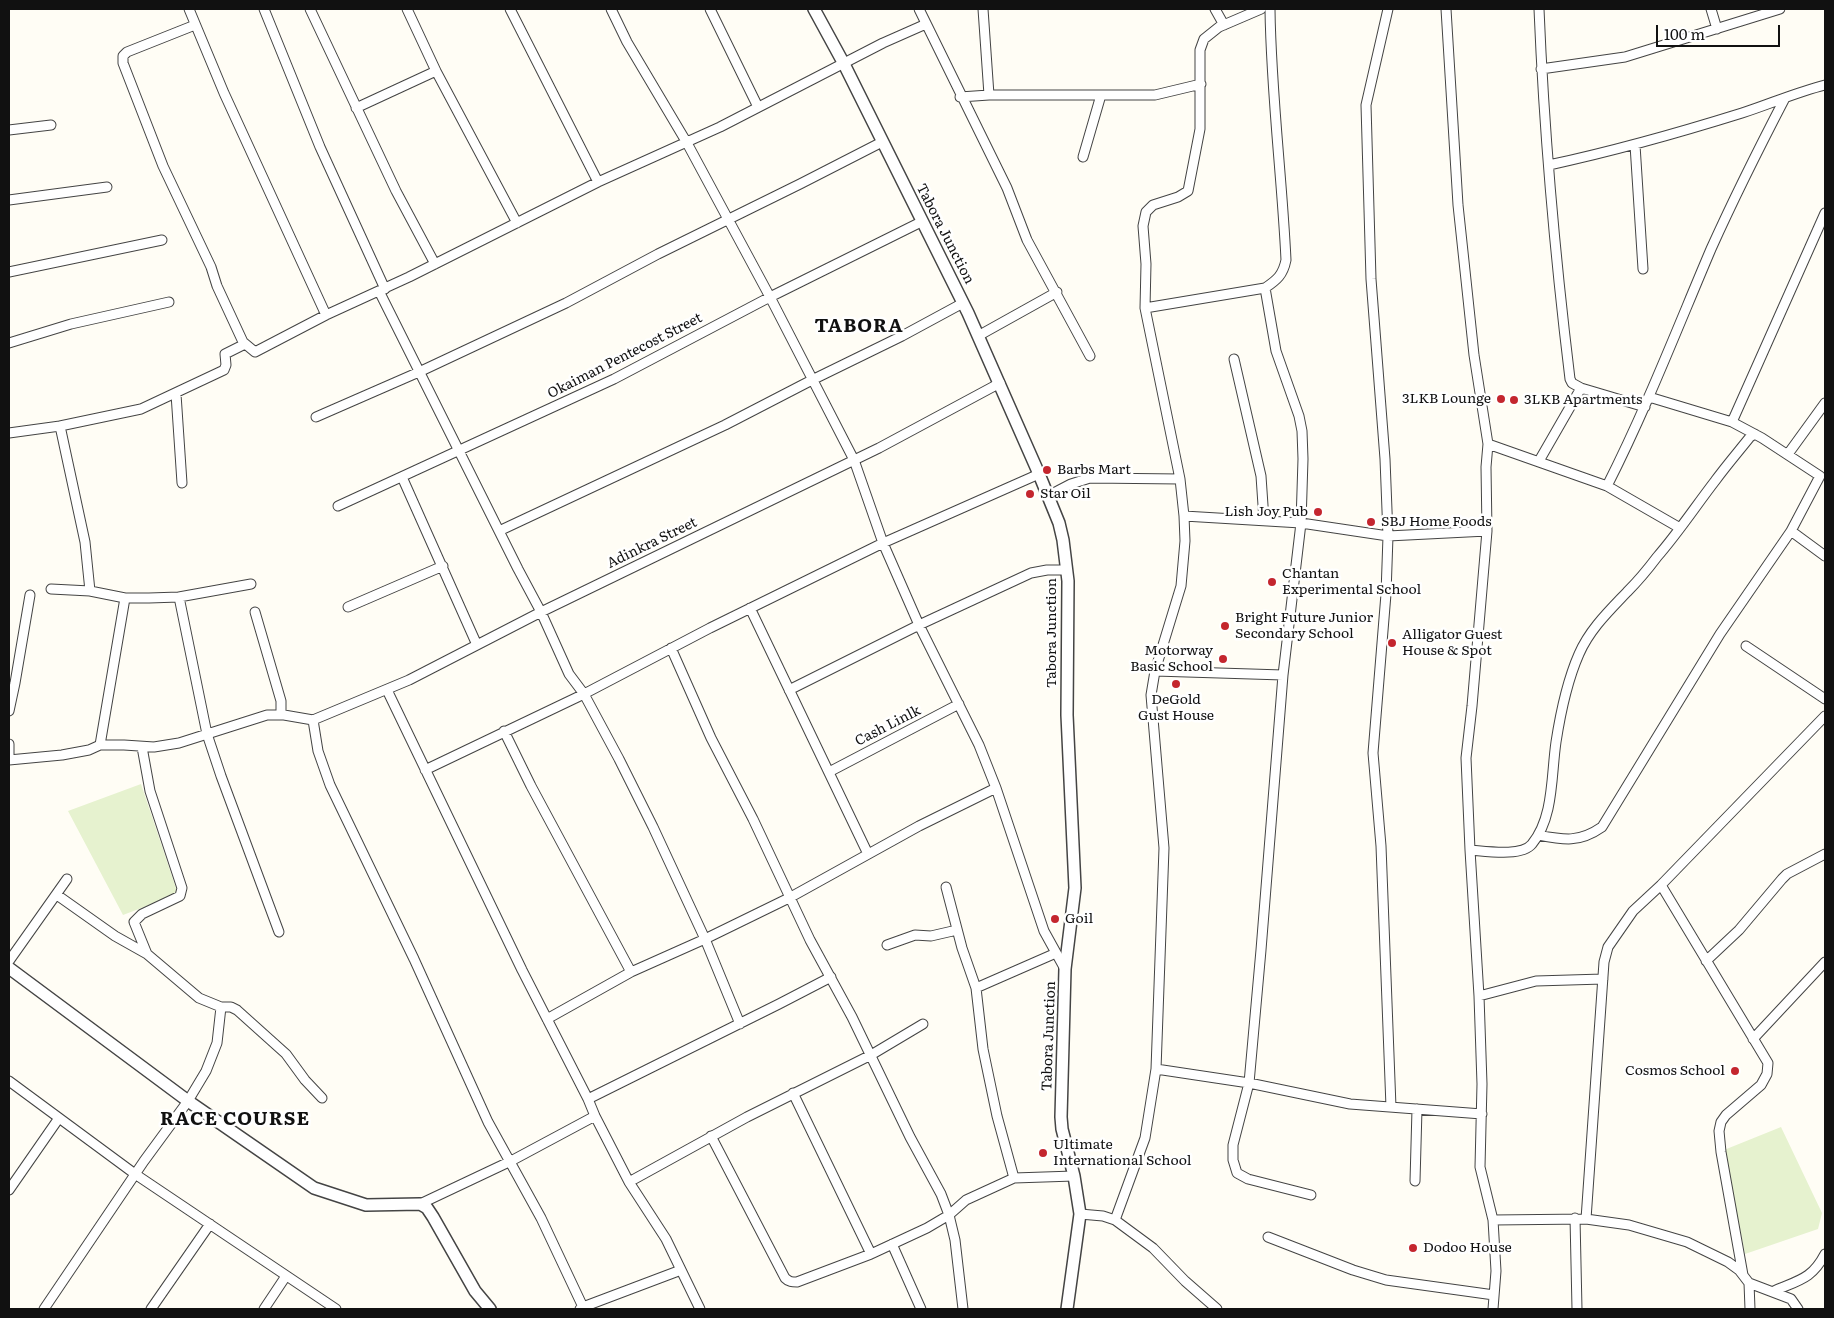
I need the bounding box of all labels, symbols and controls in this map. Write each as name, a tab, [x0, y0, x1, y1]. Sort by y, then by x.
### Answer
scale bar	[1659, 15, 1783, 47]
text: 100 m	[1664, 22, 1705, 45]
street label: Tabora Junction	[913, 181, 977, 287]
street label: Okaiman Pentecost Street	[545, 310, 705, 402]
district label: TABORA	[814, 315, 904, 337]
place label: 3LKB Lounge	[1402, 391, 1491, 407]
place label: 3LKB Apartments	[1524, 392, 1642, 408]
marker: 3LKB Lounge	[1495, 393, 1507, 405]
marker: 3LKB Apartments	[1508, 394, 1520, 406]
place label: Barbs Mart	[1057, 462, 1131, 478]
marker: Barbs Mart	[1041, 464, 1053, 476]
place label: Star Oil	[1040, 486, 1091, 502]
marker: Star Oil	[1024, 488, 1036, 500]
place label: Lish Joy Pub	[1224, 504, 1308, 520]
marker: Lish Joy Pub	[1312, 506, 1324, 518]
street label: Adinkra Street	[604, 514, 700, 572]
place label: SBJ Home Foods	[1381, 514, 1492, 530]
marker: SBJ Home Foods	[1365, 516, 1377, 528]
place label: Chantan Experimental School	[1282, 566, 1421, 598]
marker: Chantan Experimental School	[1266, 576, 1278, 588]
street label: Tabora Junction	[1044, 578, 1060, 688]
place label: Bright Future Junior Secondary School	[1235, 610, 1373, 642]
marker: Bright Future Junior Secondary School	[1219, 620, 1231, 632]
place label: Alligator Guest House & Spot	[1402, 627, 1502, 660]
marker: Alligator Guest House & Spot	[1386, 637, 1398, 649]
place label: Motorway Basic School	[1130, 643, 1213, 676]
marker: Motorway Basic School	[1217, 653, 1229, 665]
marker: DeGold Gust House	[1170, 678, 1182, 690]
place label: DeGold Gust House	[1138, 692, 1214, 724]
street label: Cash Linlk	[852, 702, 924, 750]
place label: Goil	[1065, 911, 1093, 927]
marker: Goil	[1049, 913, 1061, 925]
street label: Tabora Junction	[1039, 981, 1059, 1091]
place label: Cosmos School	[1625, 1063, 1725, 1079]
marker: Cosmos School	[1729, 1065, 1741, 1077]
district label: RACE COURSE	[159, 1108, 311, 1130]
place label: Ultimate International School	[1053, 1137, 1191, 1170]
marker: Ultimate International School	[1037, 1147, 1049, 1159]
place label: Dodoo House	[1423, 1240, 1512, 1256]
marker: Dodoo House	[1407, 1242, 1419, 1254]

